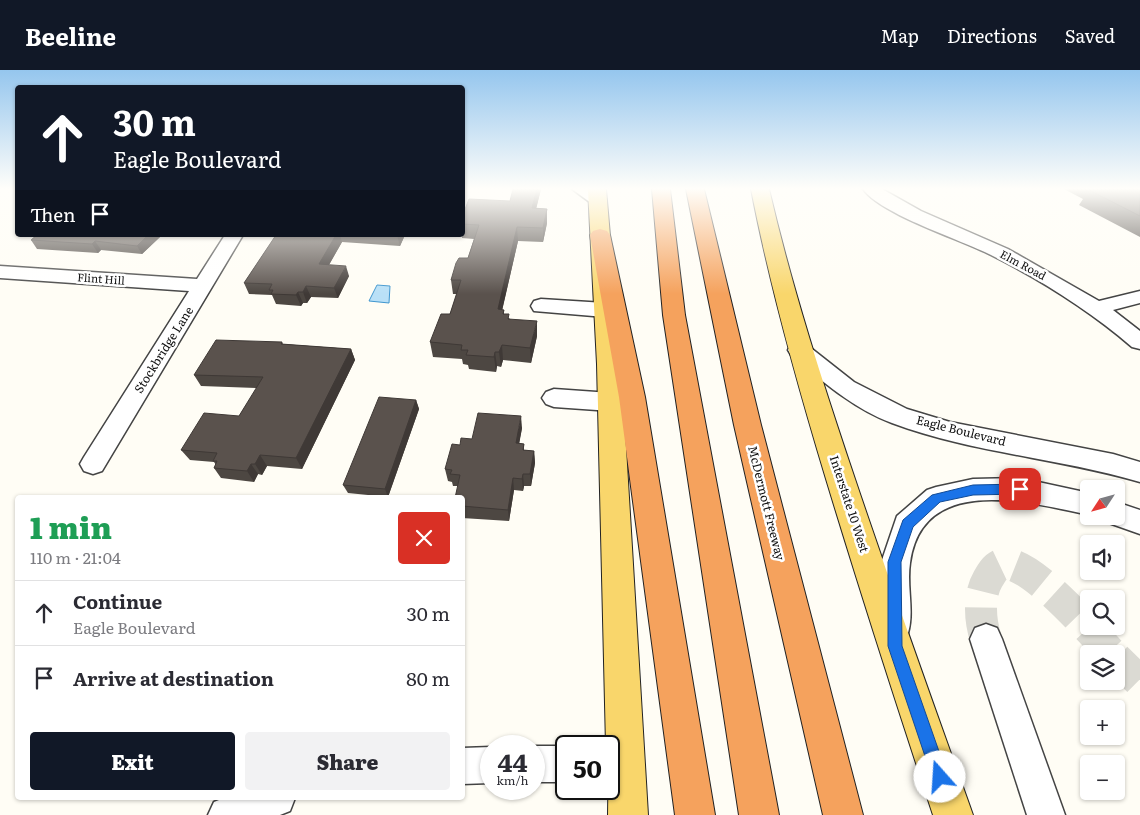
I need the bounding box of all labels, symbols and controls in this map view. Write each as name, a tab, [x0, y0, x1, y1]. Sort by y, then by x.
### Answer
text: Beeline	[25, 18, 116, 53]
text: Map	[881, 22, 919, 49]
text: Directions	[947, 22, 1037, 49]
text: Saved	[1065, 22, 1115, 49]
text: 30 m	[113, 95, 196, 147]
icon: ahead	[30, 105, 95, 170]
text: Eagle Boulevard	[113, 142, 281, 175]
text: Then	[30, 200, 76, 228]
icon: arrive	[86, 200, 114, 228]
street label: Elm Road	[998, 245, 1050, 283]
street label: Flint Hill	[77, 268, 126, 288]
street label: Stockbridge Lane	[129, 303, 197, 396]
street label: Eagle Boulevard	[915, 410, 1009, 450]
street label: McDermott Freeway	[744, 444, 790, 562]
street label: Interstate 10 West	[826, 453, 874, 555]
pin	[999, 468, 1041, 510]
icon: arrive	[1006, 475, 1034, 503]
north arrow	[1080, 480, 1125, 525]
map controls	[1080, 480, 1125, 800]
text: 1 min	[30, 504, 112, 548]
button: close	[398, 512, 450, 564]
button: sound	[1080, 535, 1125, 580]
text: 110 m · 21:04	[30, 545, 121, 569]
text: Continue	[73, 587, 162, 615]
button: search	[1080, 590, 1125, 635]
icon: ahead	[30, 599, 58, 627]
text: 30 m	[406, 599, 450, 627]
text: Eagle Boulevard	[73, 615, 195, 639]
button: layers	[1080, 645, 1125, 690]
icon: arrive	[30, 664, 58, 692]
text: Arrive at destination	[73, 664, 274, 692]
text: 80 m	[406, 664, 450, 692]
button: +	[1080, 700, 1125, 745]
button: Exit	[30, 732, 235, 790]
button: Share	[245, 732, 450, 790]
speed limit sign: 50	[555, 735, 620, 800]
text: 44	[497, 743, 528, 780]
position arrow	[913, 750, 965, 802]
button: −	[1080, 755, 1125, 800]
text: km/h	[497, 771, 528, 789]

